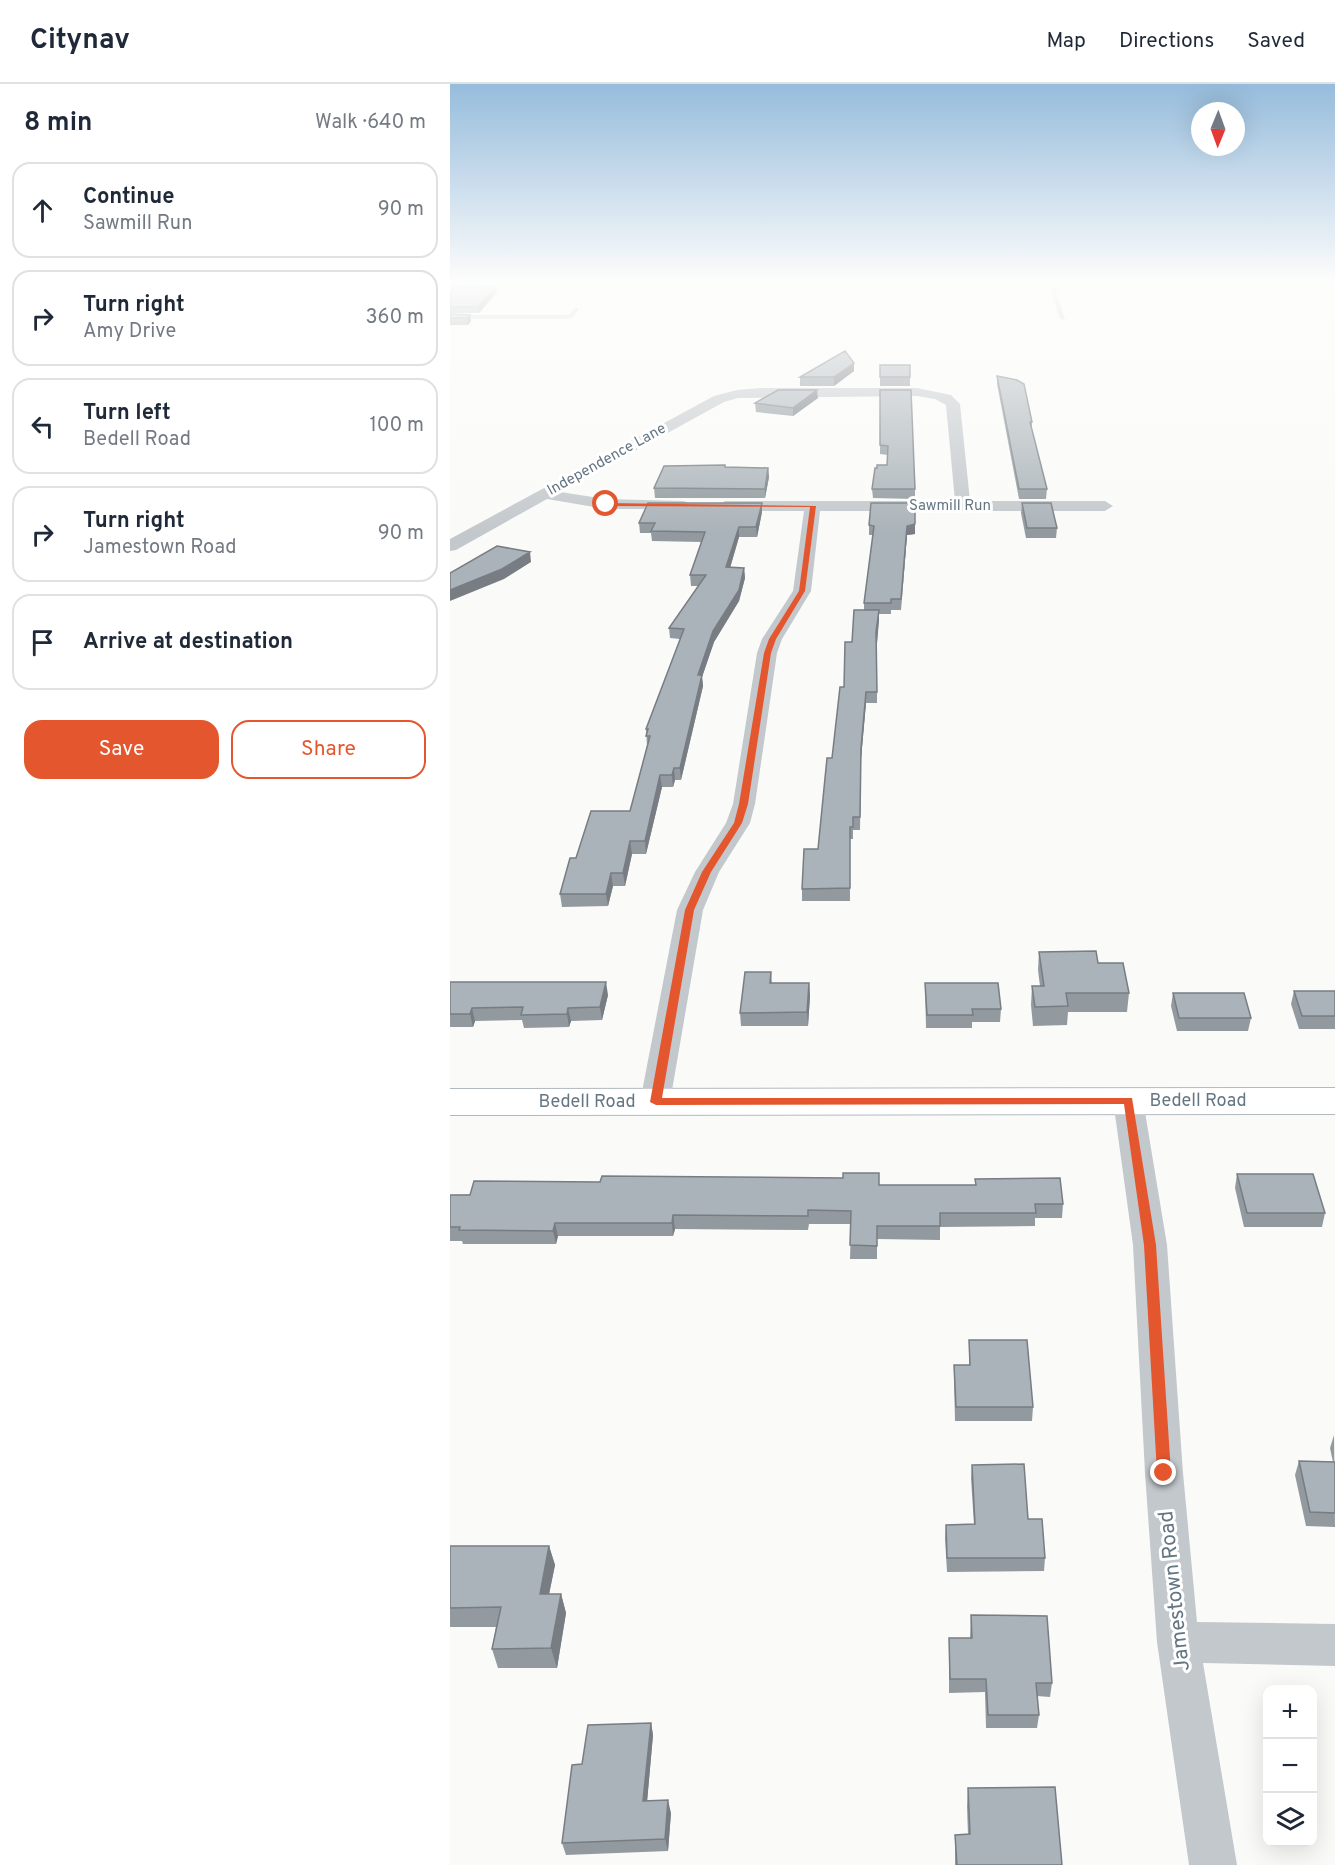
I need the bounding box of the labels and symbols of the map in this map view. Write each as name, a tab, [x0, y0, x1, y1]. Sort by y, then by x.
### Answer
north arrow	[1191, 102, 1245, 156]
street label: Independence Lane	[544, 419, 670, 501]
route start	[592, 490, 618, 516]
street label: Sawmill Run	[909, 497, 991, 516]
street label: Bedell Road	[1149, 1090, 1247, 1113]
street label: Bedell Road	[538, 1091, 636, 1114]
route end	[1150, 1459, 1176, 1485]
street label: Jamestown Road	[1153, 1509, 1197, 1673]

